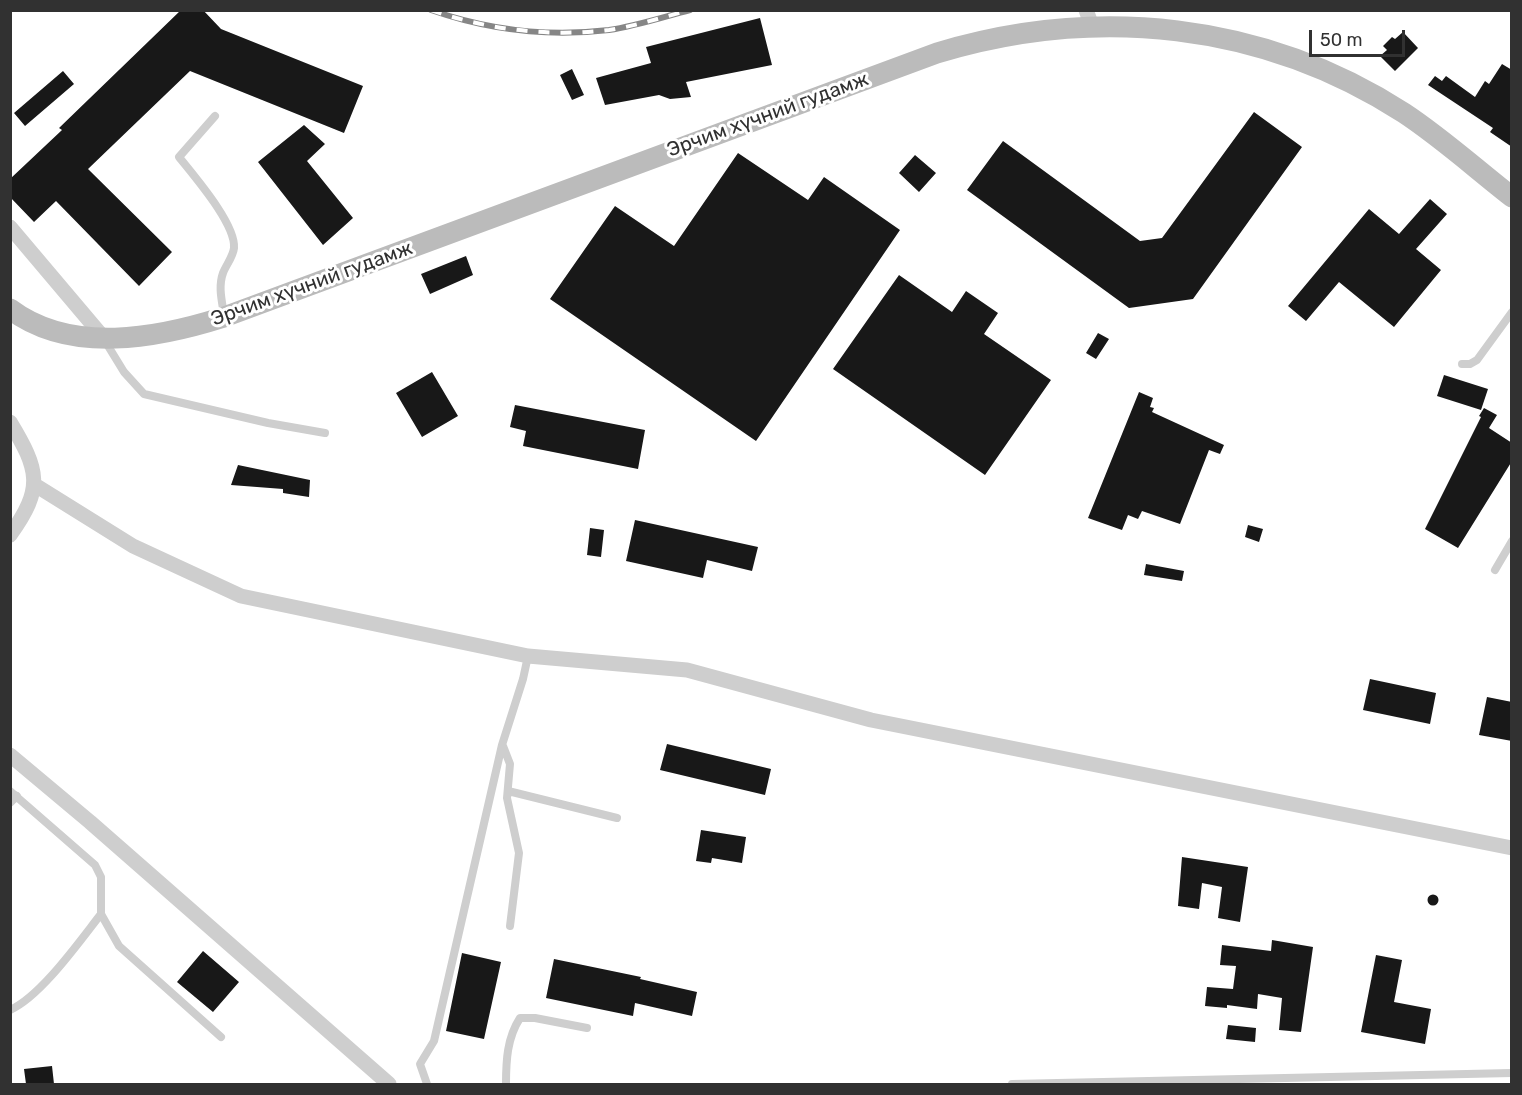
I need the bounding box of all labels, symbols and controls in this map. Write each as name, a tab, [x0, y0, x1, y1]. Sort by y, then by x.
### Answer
scale bar	[1312, 18, 1408, 56]
text: 50 m	[1320, 29, 1363, 51]
street label: Эрчим хүчний гудамж	[664, 67, 872, 163]
street label: Эрчим хүчний гудамж	[208, 236, 416, 332]

